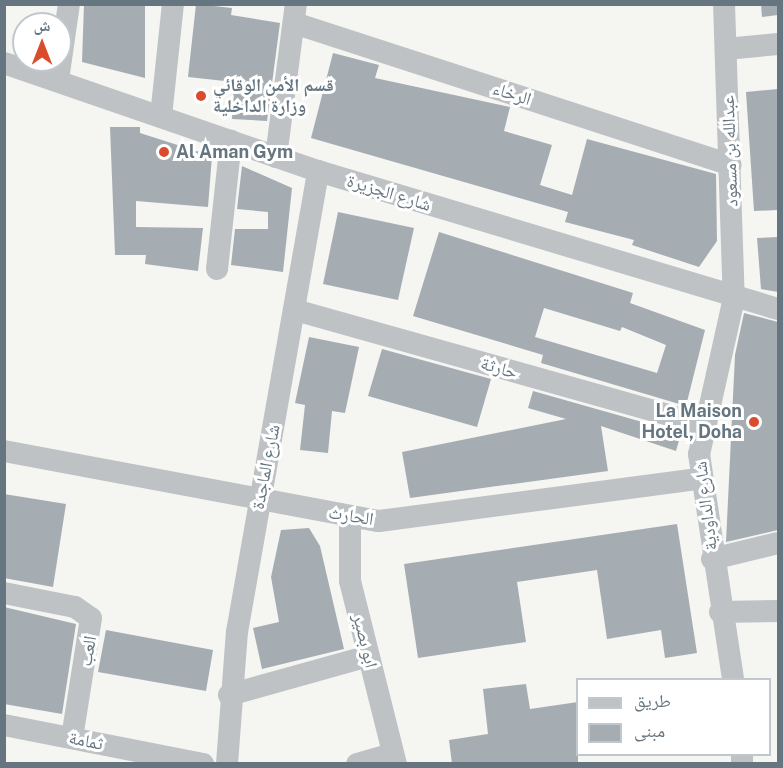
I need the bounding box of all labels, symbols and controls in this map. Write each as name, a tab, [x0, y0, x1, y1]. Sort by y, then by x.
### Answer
north arrow	[12, 12, 72, 72]
text: ش	[34, 16, 50, 35]
place label: قسم الأمن الوقائي وزارة الداخلية	[213, 75, 334, 118]
street label: الرخاء	[490, 78, 534, 110]
marker: قسم الأمن الوقائي وزارة الداخلية	[194, 89, 208, 103]
street label: عبدالله بن مسعود	[717, 95, 743, 207]
place label: Al Aman Gym	[176, 141, 293, 163]
marker: Al Aman Gym	[157, 145, 171, 159]
street label: شارع الجزيرة	[344, 170, 434, 216]
street label: حارثة	[478, 352, 520, 384]
place label: La Maison Hotel, Doha	[641, 401, 742, 444]
marker: La Maison Hotel, Doha	[747, 415, 761, 429]
street label: شارع الماجدة	[247, 423, 285, 511]
street label: شارع الداودية	[690, 460, 722, 552]
street label: الحارث	[327, 502, 375, 530]
street label: ابو بصير	[348, 612, 382, 670]
street label: العب	[75, 634, 101, 668]
legend	[576, 678, 771, 756]
text: طريق	[634, 690, 671, 711]
text: مبنى	[634, 720, 665, 741]
street label: ثمامة	[67, 727, 105, 755]

